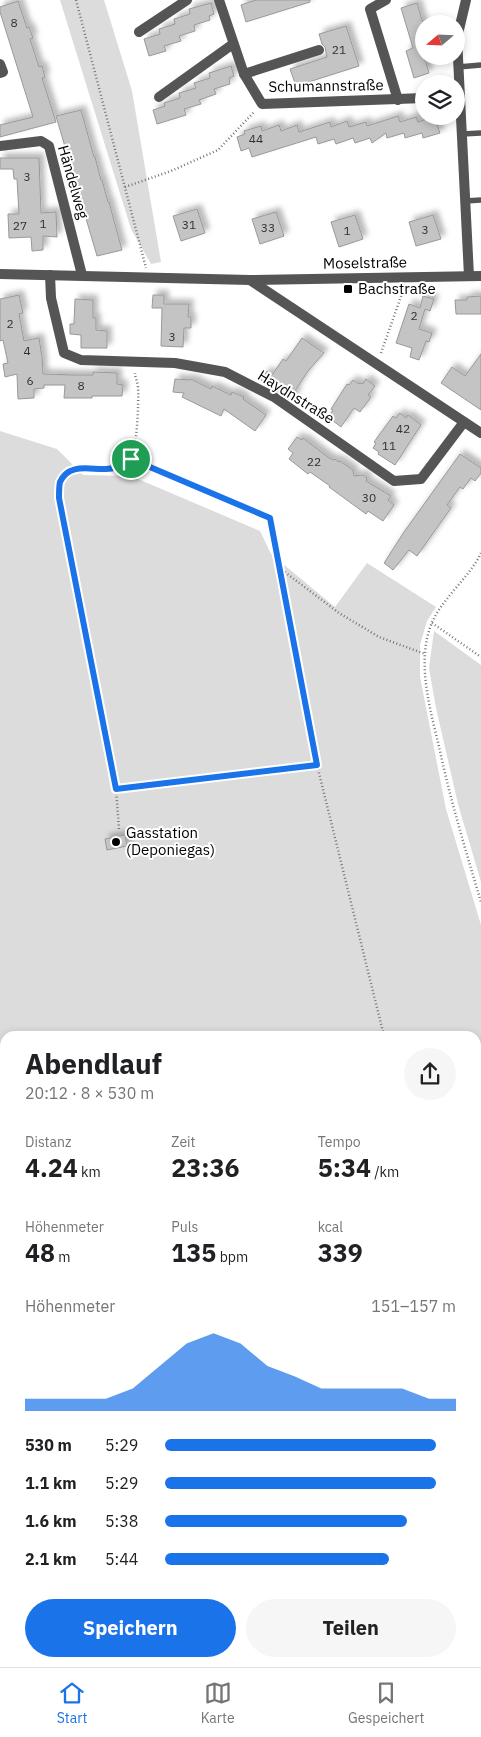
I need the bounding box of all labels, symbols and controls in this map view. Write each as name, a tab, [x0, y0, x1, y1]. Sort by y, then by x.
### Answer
house number: 8	[10, 15, 18, 30]
north arrow	[415, 15, 465, 65]
map controls	[415, 15, 465, 125]
house number: 21	[332, 42, 346, 57]
street label: Schumannstraße	[268, 75, 384, 96]
button: layers	[415, 75, 465, 125]
house number: 44	[249, 131, 263, 146]
street label: Händelweg	[54, 143, 93, 221]
house number: 3	[23, 169, 31, 184]
house number: 1	[39, 216, 47, 231]
house number: 31	[182, 217, 196, 232]
house number: 27	[13, 218, 27, 233]
house number: 33	[261, 220, 275, 235]
house number: 3	[421, 222, 429, 237]
house number: 1	[343, 223, 351, 238]
street label: Moselstraße	[323, 252, 407, 273]
place label: Bachstraße	[358, 279, 436, 298]
marker: Bachstraße	[342, 283, 354, 295]
house number: 2	[410, 308, 418, 323]
house number: 2	[6, 316, 14, 331]
house number: 3	[168, 329, 176, 344]
house number: 4	[23, 343, 31, 358]
street label: Haydnstraße	[254, 365, 338, 428]
house number: 6	[26, 373, 34, 388]
house number: 8	[77, 378, 85, 393]
house number: 42	[396, 421, 410, 436]
pin	[110, 438, 152, 480]
house number: 11	[382, 438, 396, 453]
icon: arrive	[117, 445, 145, 473]
house number: 22	[307, 454, 321, 469]
house number: 30	[362, 490, 376, 505]
place label: Gasstation (Deponiegas)	[126, 823, 215, 859]
marker: Gasstation (Deponiegas)	[110, 836, 122, 848]
text: Abendlauf	[25, 1045, 162, 1082]
button: share	[404, 1048, 456, 1100]
text: 20:12 · 8 × 530 m	[25, 1083, 154, 1103]
text: Distanz	[25, 1133, 71, 1151]
text: Zeit	[171, 1133, 195, 1151]
text: Tempo	[318, 1133, 361, 1151]
text: 4.24	[25, 1151, 78, 1184]
text: 23:36	[171, 1151, 240, 1184]
text: 5:34	[318, 1151, 371, 1184]
text: km	[78, 1163, 101, 1181]
text: /km	[371, 1163, 399, 1181]
text: Höhenmeter	[25, 1218, 104, 1236]
text: Puls	[171, 1218, 198, 1236]
text: kcal	[318, 1218, 343, 1236]
text: 48	[25, 1236, 55, 1269]
text: 135	[171, 1236, 216, 1269]
text: 339	[318, 1236, 363, 1269]
text: m	[55, 1248, 71, 1266]
text: bpm	[216, 1248, 248, 1266]
text: Höhenmeter	[25, 1296, 115, 1316]
text: 151–157 m	[371, 1296, 456, 1316]
text: 530 m	[25, 1435, 72, 1455]
text: 5:29	[105, 1435, 138, 1455]
text: 1.1 km	[25, 1473, 76, 1493]
text: 5:29	[105, 1473, 138, 1493]
text: 1.6 km	[25, 1511, 76, 1531]
text: 5:38	[105, 1511, 138, 1531]
text: 2.1 km	[25, 1549, 76, 1569]
text: 5:44	[105, 1549, 138, 1569]
button: Speichern	[25, 1599, 236, 1657]
button: Teilen	[246, 1599, 456, 1657]
tab: Start	[57, 1679, 87, 1727]
tab: Karte	[201, 1679, 235, 1727]
tab: Gespeichert	[348, 1679, 424, 1727]

